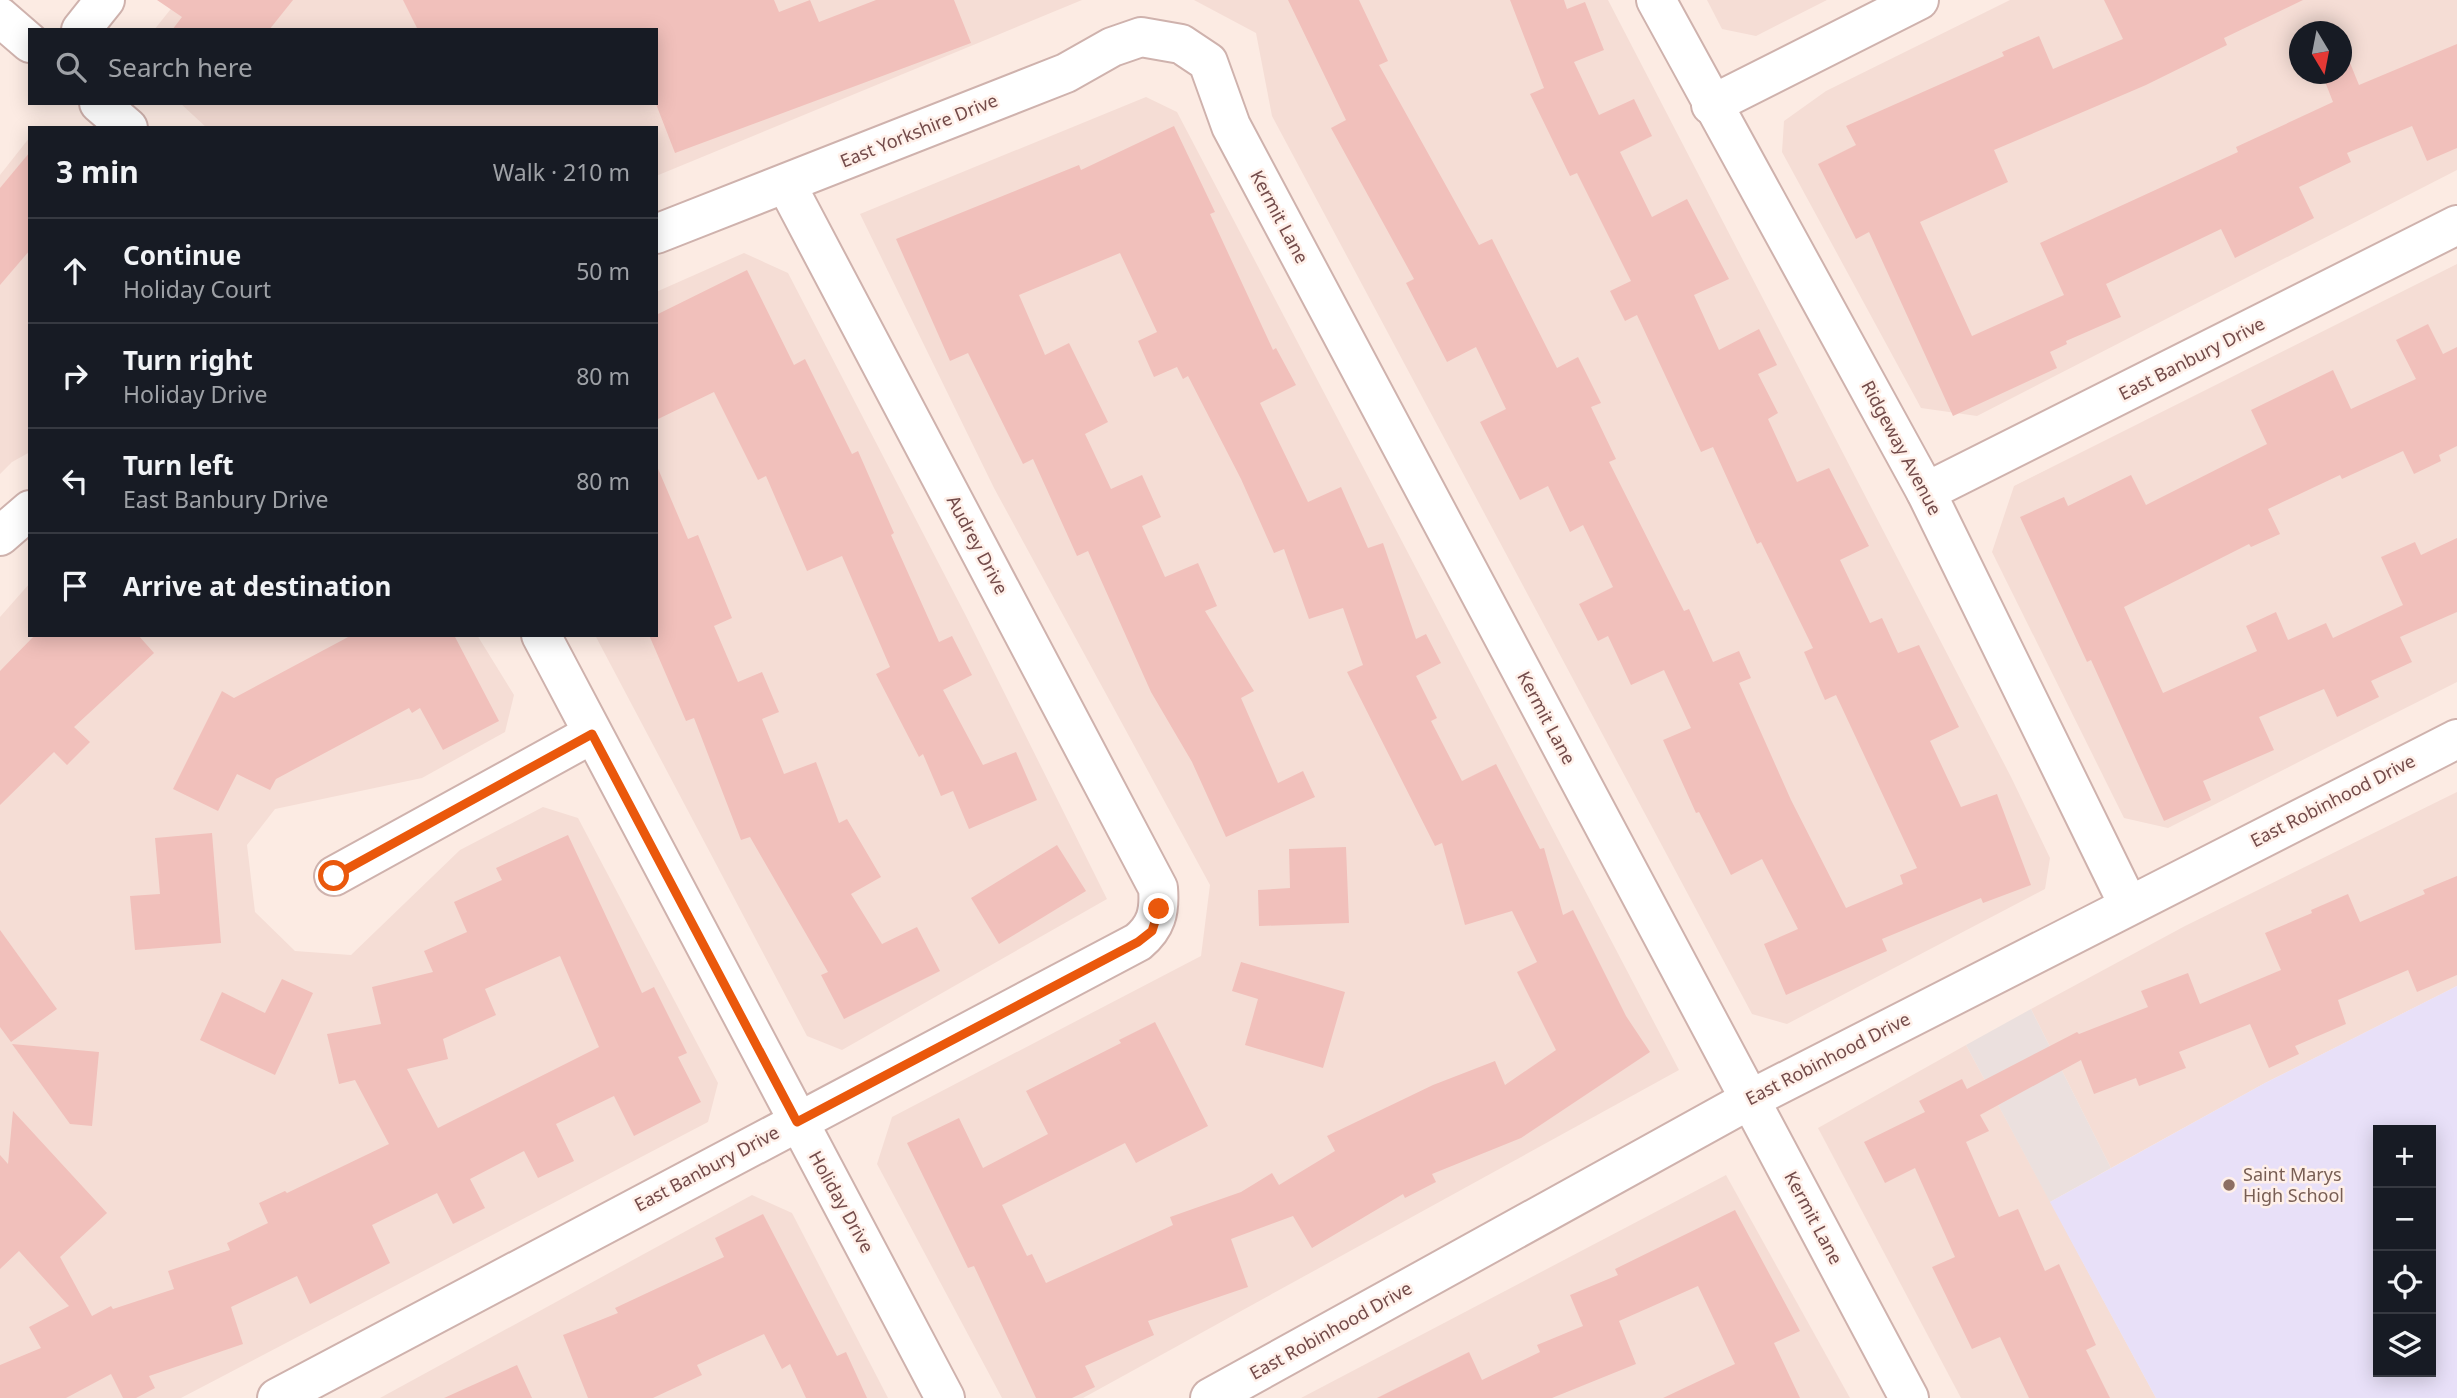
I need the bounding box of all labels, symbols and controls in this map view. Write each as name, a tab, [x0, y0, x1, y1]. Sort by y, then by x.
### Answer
north arrow	[2289, 21, 2352, 84]
search box	[28, 28, 658, 105]
icon: search	[52, 48, 90, 86]
text: Search here	[108, 49, 253, 85]
street label: East Yorkshire Drive	[836, 87, 1001, 173]
text: 3 min	[56, 151, 139, 192]
text: Walk · 210 m	[493, 156, 630, 188]
street label: Kermit Lane	[1245, 166, 1314, 267]
text: Continue	[123, 237, 241, 273]
icon: ahead	[56, 252, 94, 290]
text: 50 m	[576, 255, 630, 287]
text: Holiday Court	[123, 273, 271, 305]
street label: East Banbury Drive	[2114, 311, 2269, 405]
text: Turn right	[123, 342, 253, 378]
icon: right	[56, 357, 94, 395]
text: 80 m	[576, 360, 630, 392]
street label: Ridgeway Avenue	[1856, 376, 1947, 519]
text: Holiday Drive	[123, 378, 267, 410]
text: Turn left	[123, 447, 234, 483]
icon: left	[56, 462, 94, 500]
text: 80 m	[576, 465, 630, 497]
text: East Banbury Drive	[123, 483, 329, 515]
street label: Audrey Drive	[942, 491, 1014, 598]
icon: arrive	[56, 567, 94, 605]
text: Arrive at destination	[123, 568, 392, 604]
street label: Kermit Lane	[1512, 667, 1581, 768]
street label: East Robinhood Drive	[2246, 748, 2419, 852]
route start	[318, 860, 349, 891]
route end	[1143, 893, 1174, 924]
street label: East Robinhood Drive	[1741, 1006, 1914, 1110]
street label: East Banbury Drive	[630, 1120, 783, 1216]
map controls	[2373, 1125, 2436, 1377]
button: +	[2373, 1125, 2436, 1188]
street label: Holiday Drive	[804, 1146, 880, 1257]
place label: Saint Marys High School	[2243, 1162, 2344, 1207]
street label: Kermit Lane	[1779, 1167, 1848, 1268]
marker: Saint Marys High School	[2221, 1177, 2237, 1193]
button: −	[2373, 1188, 2436, 1251]
button: locate	[2373, 1251, 2436, 1314]
street label: East Robinhood Drive	[1245, 1276, 1416, 1385]
button: layers	[2373, 1314, 2436, 1377]

